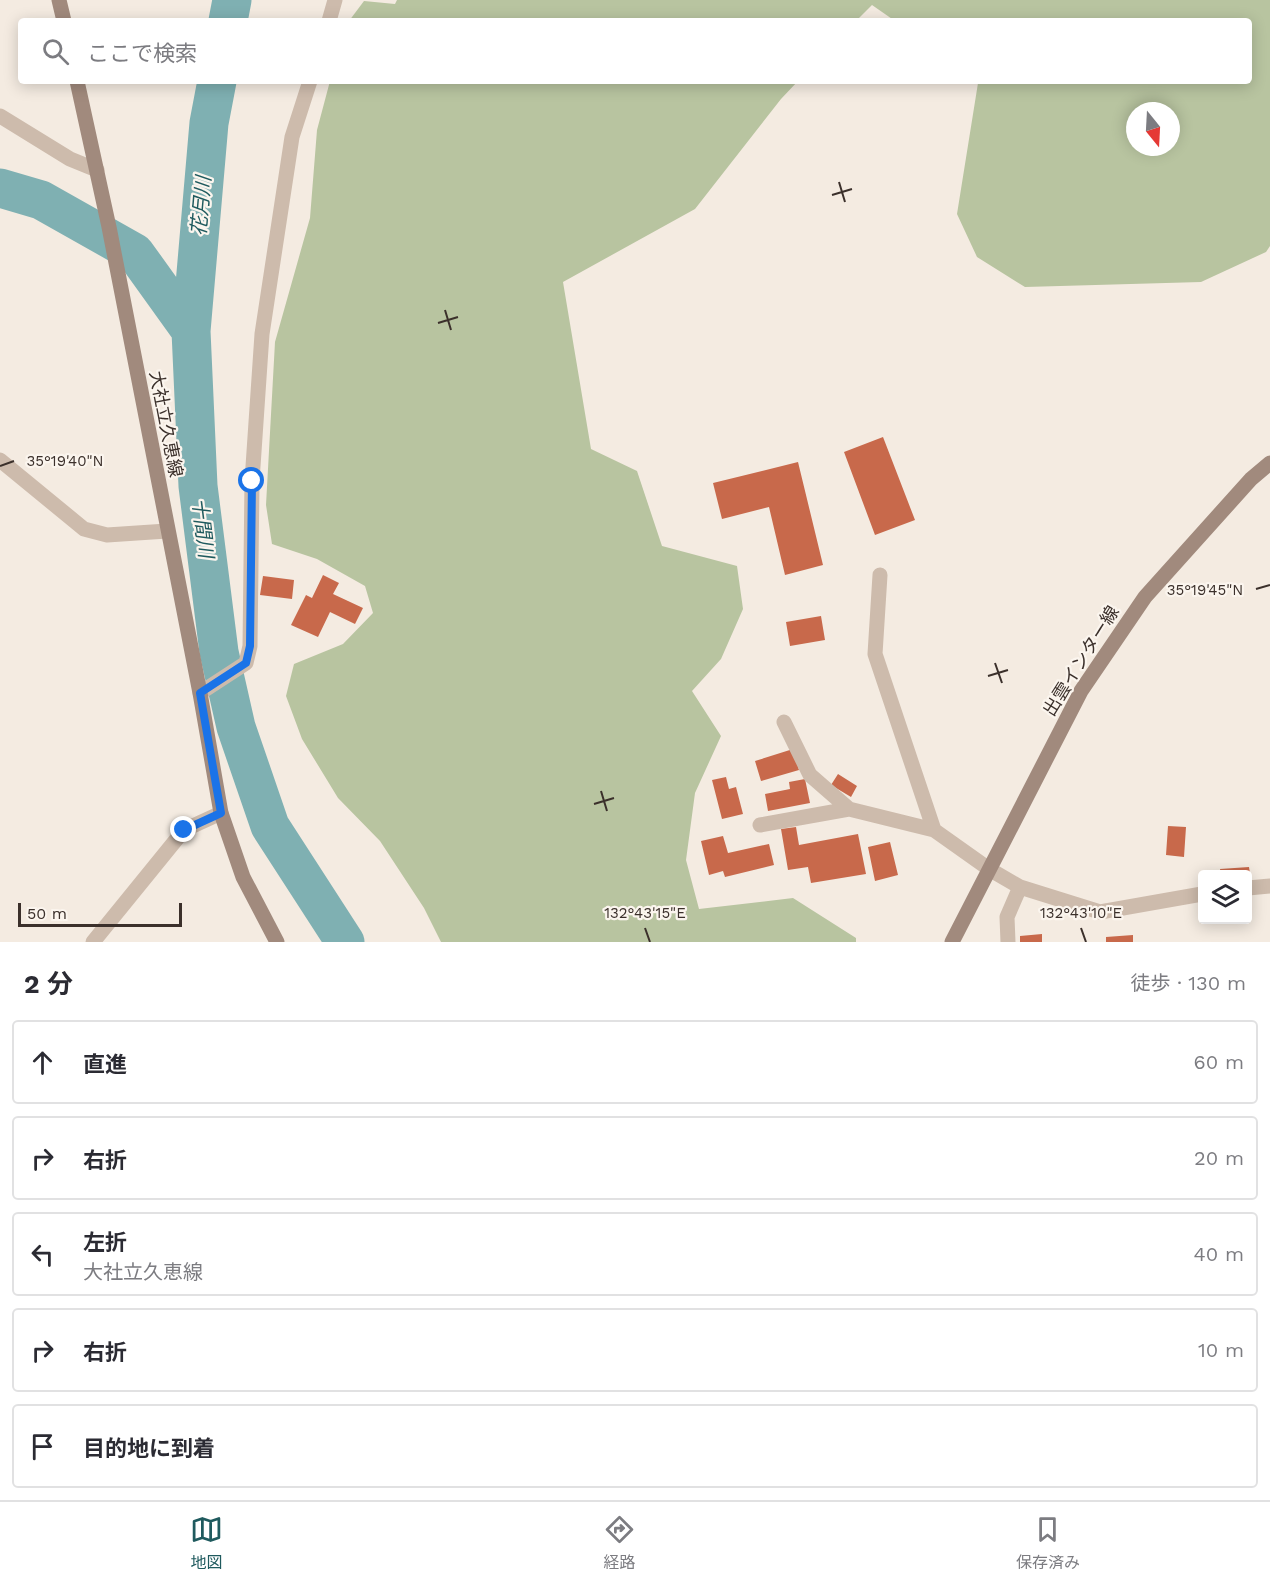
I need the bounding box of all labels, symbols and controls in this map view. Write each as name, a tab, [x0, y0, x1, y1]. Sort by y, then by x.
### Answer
search box	[18, 18, 1252, 84]
icon: search	[39, 35, 72, 68]
text: ここで検索	[87, 41, 197, 66]
north arrow	[1126, 102, 1180, 156]
water label: 花月川	[186, 173, 216, 237]
street label: 大社立久恵線	[146, 369, 187, 479]
text: 35°19'40"N	[26, 452, 104, 470]
route start	[238, 467, 264, 493]
water label: 十間川	[187, 497, 219, 561]
text: 35°19'45"N	[1167, 581, 1243, 599]
street label: 出雲インター線	[1038, 602, 1123, 720]
route end	[170, 816, 196, 842]
map controls	[1198, 870, 1252, 924]
button: layers	[1198, 870, 1252, 924]
scale bar	[18, 900, 182, 928]
text: 50 m	[27, 904, 67, 923]
text: 132°43'15"E	[604, 904, 686, 922]
text: 132°43'10"E	[1040, 904, 1122, 922]
text: 2 分	[24, 969, 73, 999]
text: 徒歩 · 130 m	[1130, 971, 1246, 995]
icon: ahead	[26, 1046, 59, 1079]
text: 60 m	[1194, 1050, 1244, 1074]
text: 直進	[83, 1052, 127, 1077]
icon: right	[26, 1142, 59, 1175]
text: 20 m	[1194, 1146, 1244, 1170]
text: 右折	[83, 1148, 127, 1173]
text: 左折	[83, 1230, 127, 1255]
icon: left	[26, 1238, 59, 1271]
text: 40 m	[1193, 1242, 1244, 1266]
text: 大社立久恵線	[83, 1260, 203, 1284]
icon: right	[26, 1334, 59, 1367]
text: 10 m	[1198, 1338, 1244, 1362]
text: 右折	[83, 1340, 127, 1365]
icon: arrive	[26, 1430, 59, 1463]
text: 目的地に到着	[83, 1436, 215, 1461]
tab: 地図	[190, 1513, 223, 1573]
tab: 経路	[603, 1513, 636, 1573]
tab: 保存済み	[1016, 1513, 1080, 1573]

